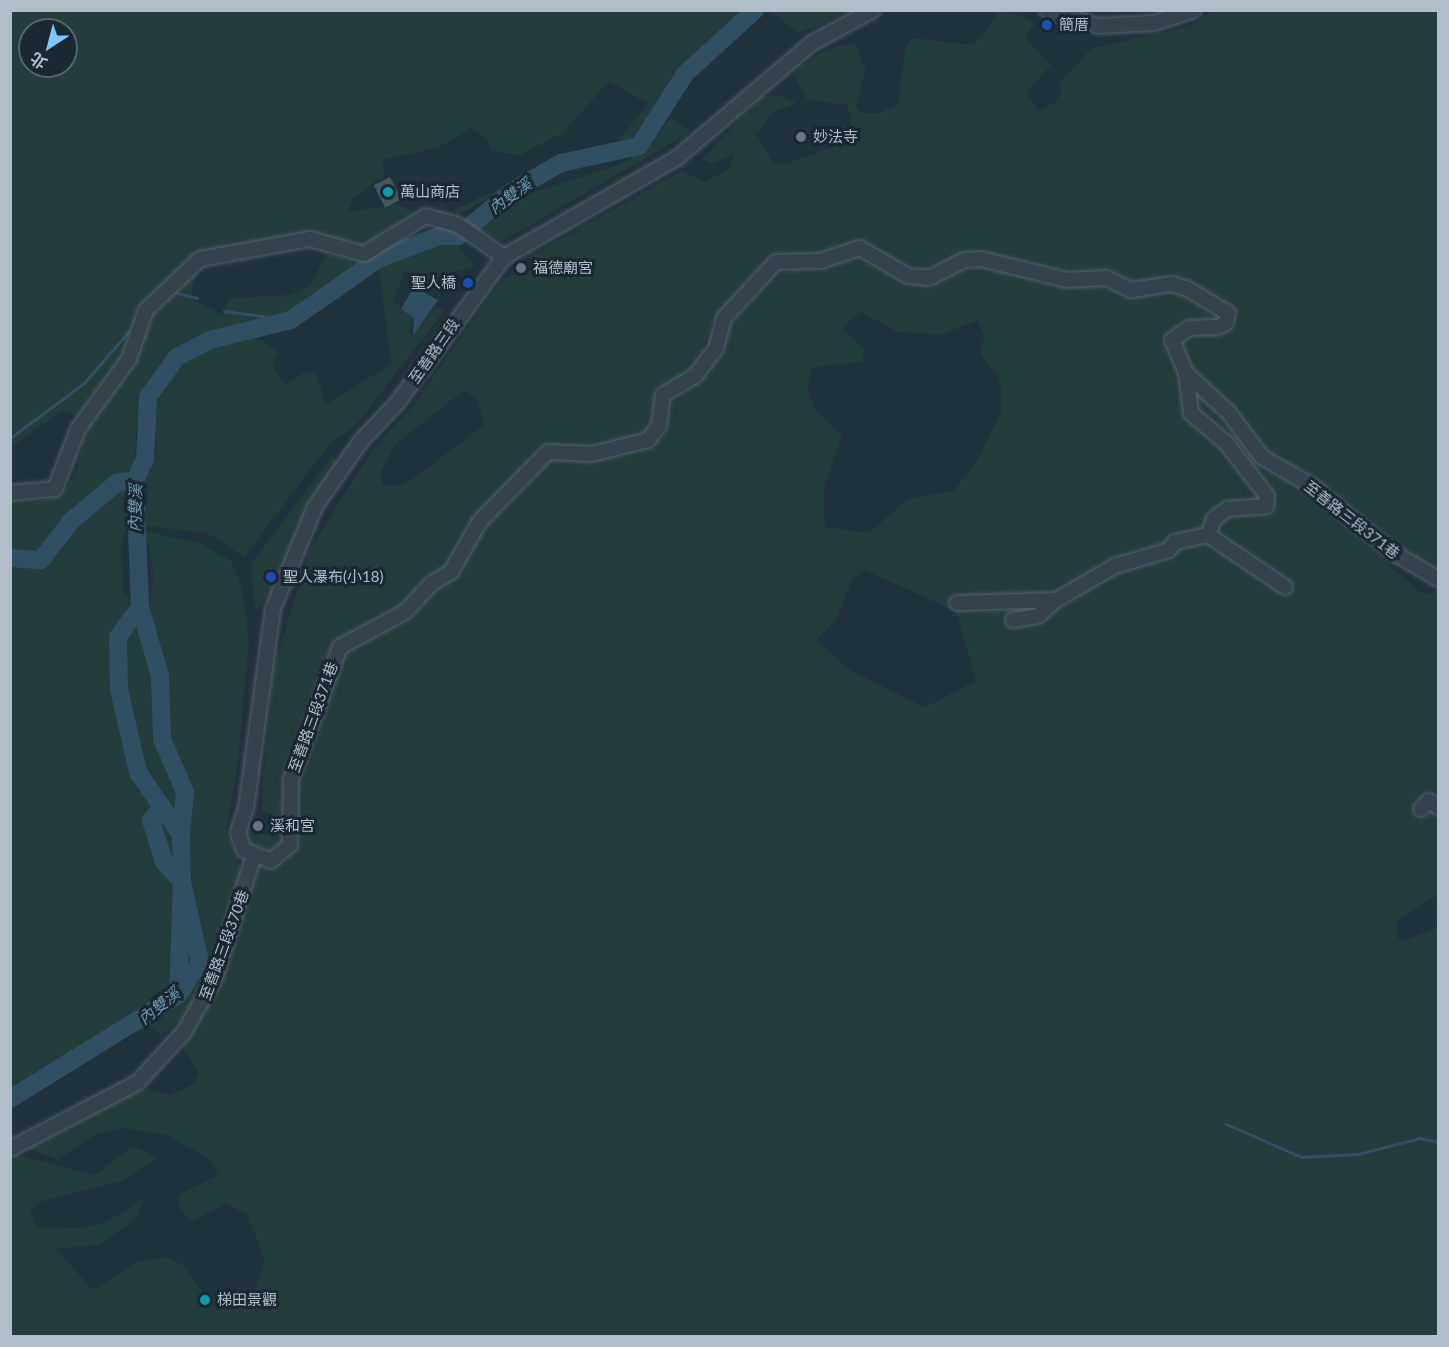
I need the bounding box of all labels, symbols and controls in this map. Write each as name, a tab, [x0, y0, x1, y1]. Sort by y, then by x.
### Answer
place label: 簡厝	[1059, 16, 1089, 34]
north arrow	[18, 18, 78, 78]
marker: 簡厝	[1040, 18, 1054, 32]
text: 北	[26, 49, 50, 74]
place label: 妙法寺	[813, 128, 858, 146]
marker: 妙法寺	[794, 130, 808, 144]
water label: 內雙溪	[485, 174, 535, 218]
place label: 萬山商店	[400, 183, 460, 201]
marker: 萬山商店	[381, 185, 395, 199]
place label: 福德廟宮	[533, 259, 593, 277]
marker: 福德廟宮	[514, 261, 528, 275]
place label: 聖人橋	[411, 274, 456, 292]
marker: 聖人橋	[461, 276, 475, 290]
street label: 至善路三段	[405, 315, 463, 387]
street label: 至善路三段371巷	[1301, 477, 1403, 563]
water label: 內雙溪	[125, 484, 145, 532]
place label: 聖人瀑布(小18)	[283, 568, 383, 586]
marker: 聖人瀑布(小18)	[264, 570, 278, 584]
street label: 至善路三段371巷	[285, 659, 341, 775]
place label: 溪和宮	[270, 817, 315, 835]
marker: 溪和宮	[251, 819, 265, 833]
street label: 至善路三段370巷	[196, 887, 252, 1003]
water label: 內雙溪	[134, 983, 184, 1029]
place label: 梯田景觀	[217, 1291, 277, 1309]
marker: 梯田景觀	[198, 1293, 212, 1307]

